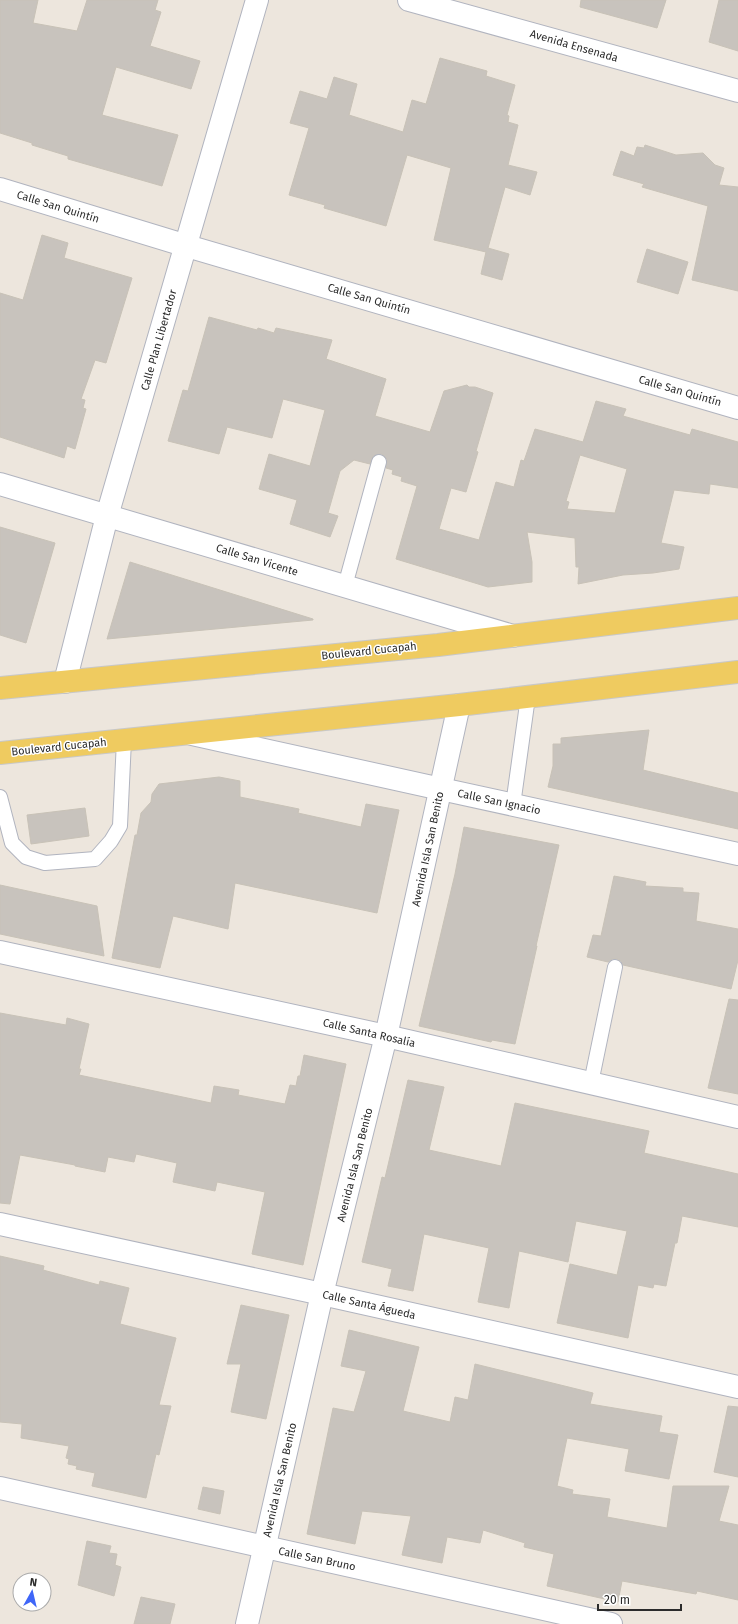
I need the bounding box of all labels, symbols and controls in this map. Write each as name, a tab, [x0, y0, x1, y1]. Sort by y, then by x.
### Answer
street label: Avenida Ensenada	[528, 27, 620, 65]
street label: Calle San Quintín	[15, 188, 101, 226]
street label: Calle San Quintín	[326, 281, 412, 317]
street label: Calle Plan Libertador	[138, 287, 180, 392]
street label: Calle San Quintín	[637, 373, 723, 409]
street label: Calle San Vicente	[214, 541, 300, 579]
street label: Boulevard Cucapah	[321, 640, 417, 662]
street label: Boulevard Cucapah	[11, 736, 107, 758]
street label: Calle San Ignacio	[456, 787, 542, 817]
street label: Avenida Isla San Benito	[409, 790, 447, 908]
street label: Calle Santa Rosalía	[321, 1016, 417, 1050]
street label: Avenida Isla San Benito	[335, 1107, 375, 1223]
street label: Calle Santa Águeda	[321, 1287, 417, 1322]
street label: Avenida Isla San Benito	[261, 1422, 299, 1538]
street label: Calle San Bruno	[277, 1544, 357, 1574]
north arrow	[12, 1572, 52, 1612]
text: N	[29, 1576, 38, 1590]
scale bar	[598, 1586, 681, 1612]
text: 20 m	[604, 1593, 630, 1607]

